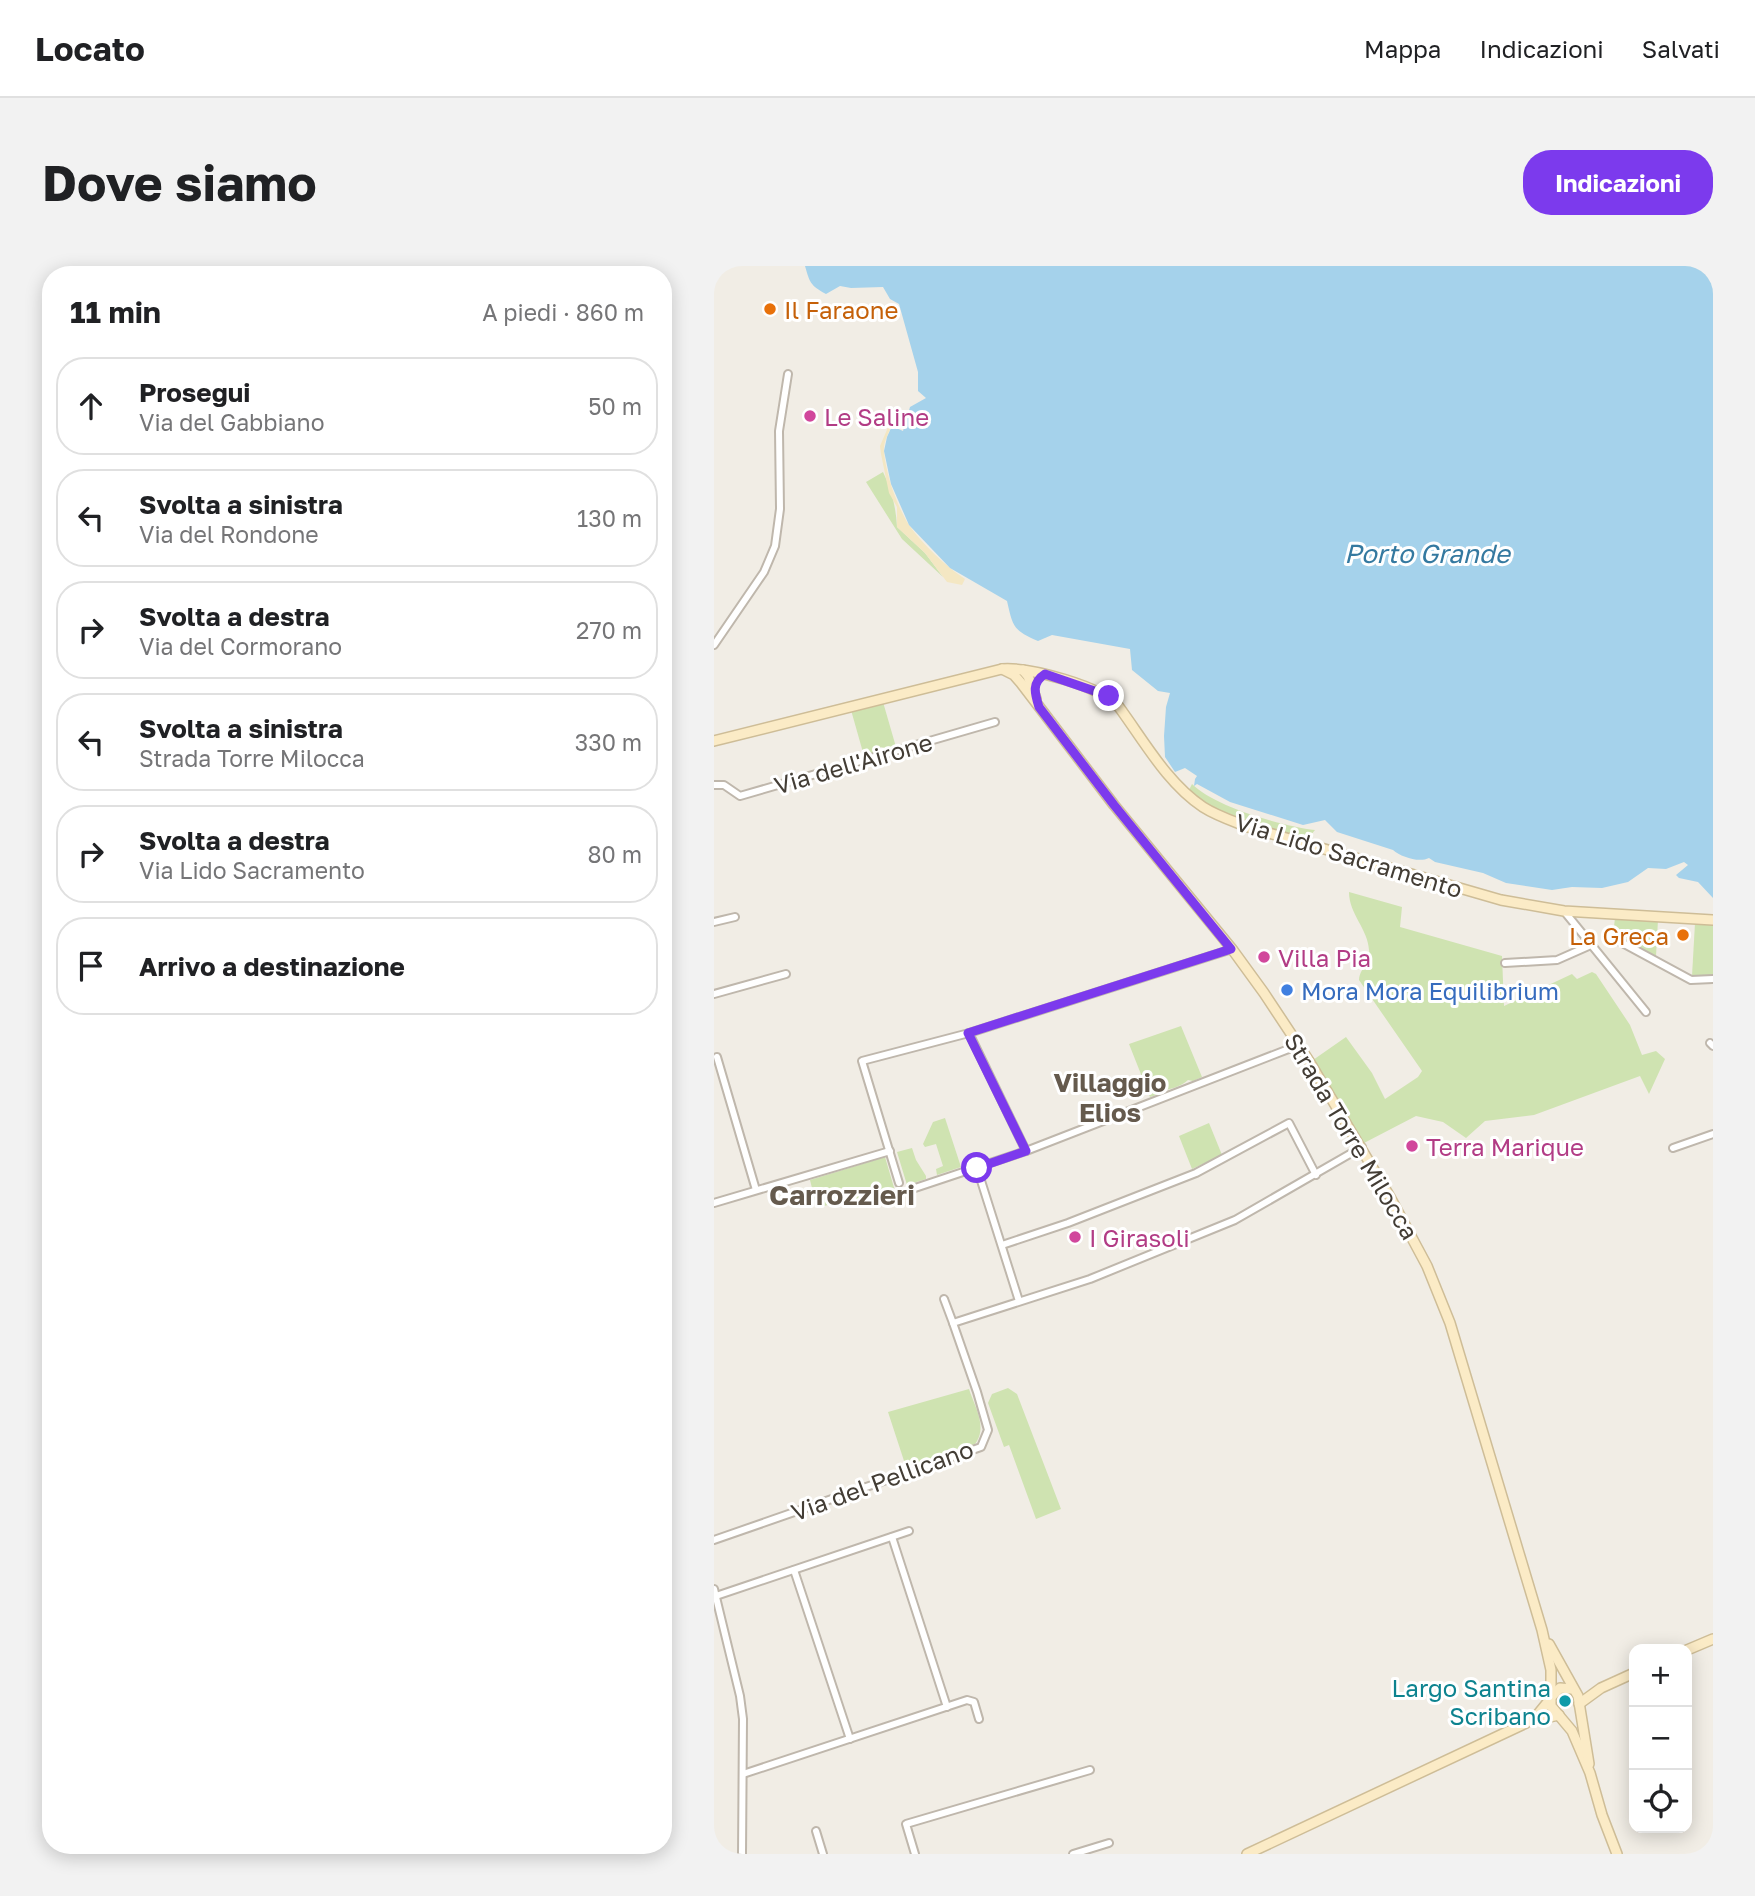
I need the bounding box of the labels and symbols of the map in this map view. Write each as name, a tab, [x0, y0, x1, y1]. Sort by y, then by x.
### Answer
place label: Il Faraone	[784, 295, 898, 324]
marker: Il Faraone	[762, 301, 778, 317]
place label: Le Saline	[824, 402, 929, 431]
marker: Le Saline	[802, 408, 818, 424]
water label: Porto Grande	[1344, 538, 1512, 569]
route end	[1093, 680, 1124, 711]
street label: Via dell'Airone	[771, 727, 935, 799]
street label: Via Lido Sacramento	[1232, 807, 1466, 903]
place label: La Greca	[1569, 921, 1669, 950]
marker: La Greca	[1675, 927, 1691, 943]
place label: Villa Pia	[1278, 943, 1371, 972]
marker: Villa Pia	[1256, 949, 1272, 965]
place label: Mora Mora Equilibrium	[1301, 976, 1559, 1005]
marker: Mora Mora Equilibrium	[1279, 982, 1295, 998]
street label: Strada Torre Milocca	[1279, 1028, 1425, 1244]
district label: Villaggio Elios	[1054, 1067, 1166, 1128]
place label: Terra Marique	[1426, 1132, 1584, 1161]
marker: Terra Marique	[1404, 1138, 1420, 1154]
route start	[961, 1152, 992, 1183]
district label: Carrozzieri	[769, 1178, 915, 1211]
place label: I Girasoli	[1089, 1223, 1190, 1252]
marker: I Girasoli	[1067, 1229, 1083, 1245]
street label: Via del Pellicano	[787, 1434, 977, 1526]
place label: Largo Santina Scribano	[1391, 1673, 1551, 1730]
marker: Largo Santina Scribano	[1557, 1693, 1573, 1709]

